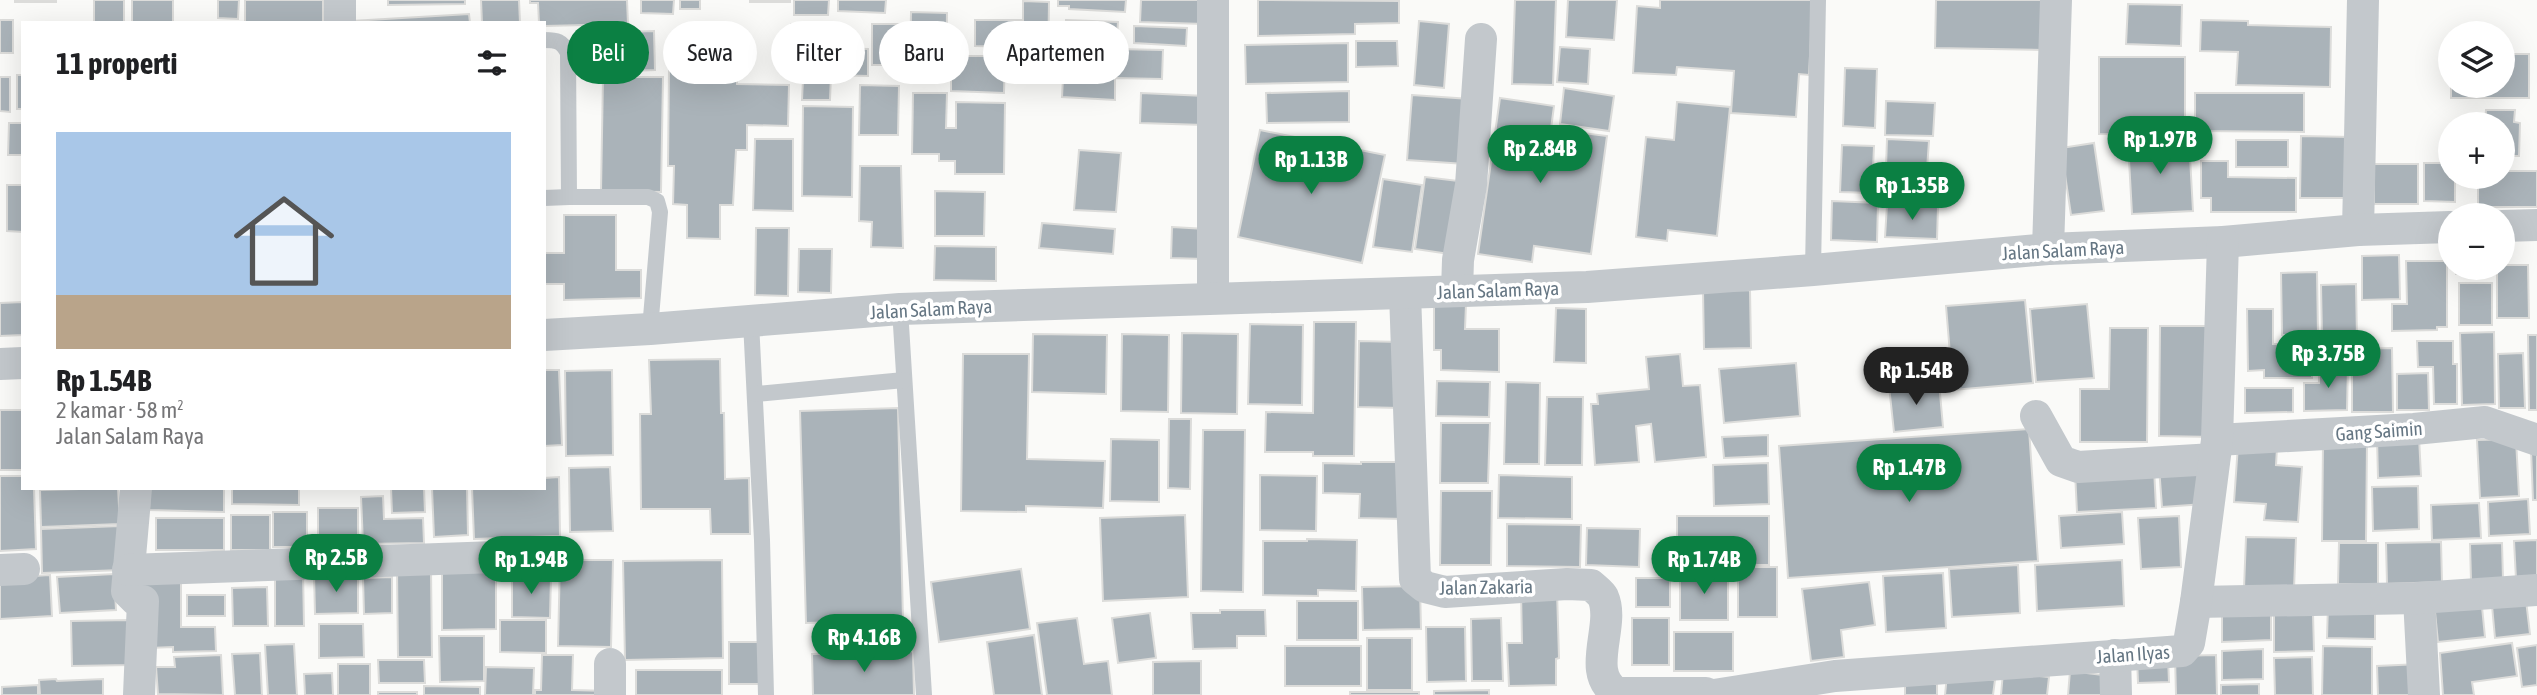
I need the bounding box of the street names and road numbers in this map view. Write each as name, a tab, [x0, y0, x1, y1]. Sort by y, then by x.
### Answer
street label: Jalan Salam Raya	[2001, 236, 2125, 264]
street label: Jalan Salam Raya	[1436, 277, 1560, 303]
street label: Jalan Salam Raya	[869, 295, 993, 323]
street label: Gang Saimin	[2335, 417, 2423, 445]
street label: Jalan Zakaria	[1439, 575, 1533, 599]
street label: Jalan Ilyas	[2096, 640, 2171, 668]

